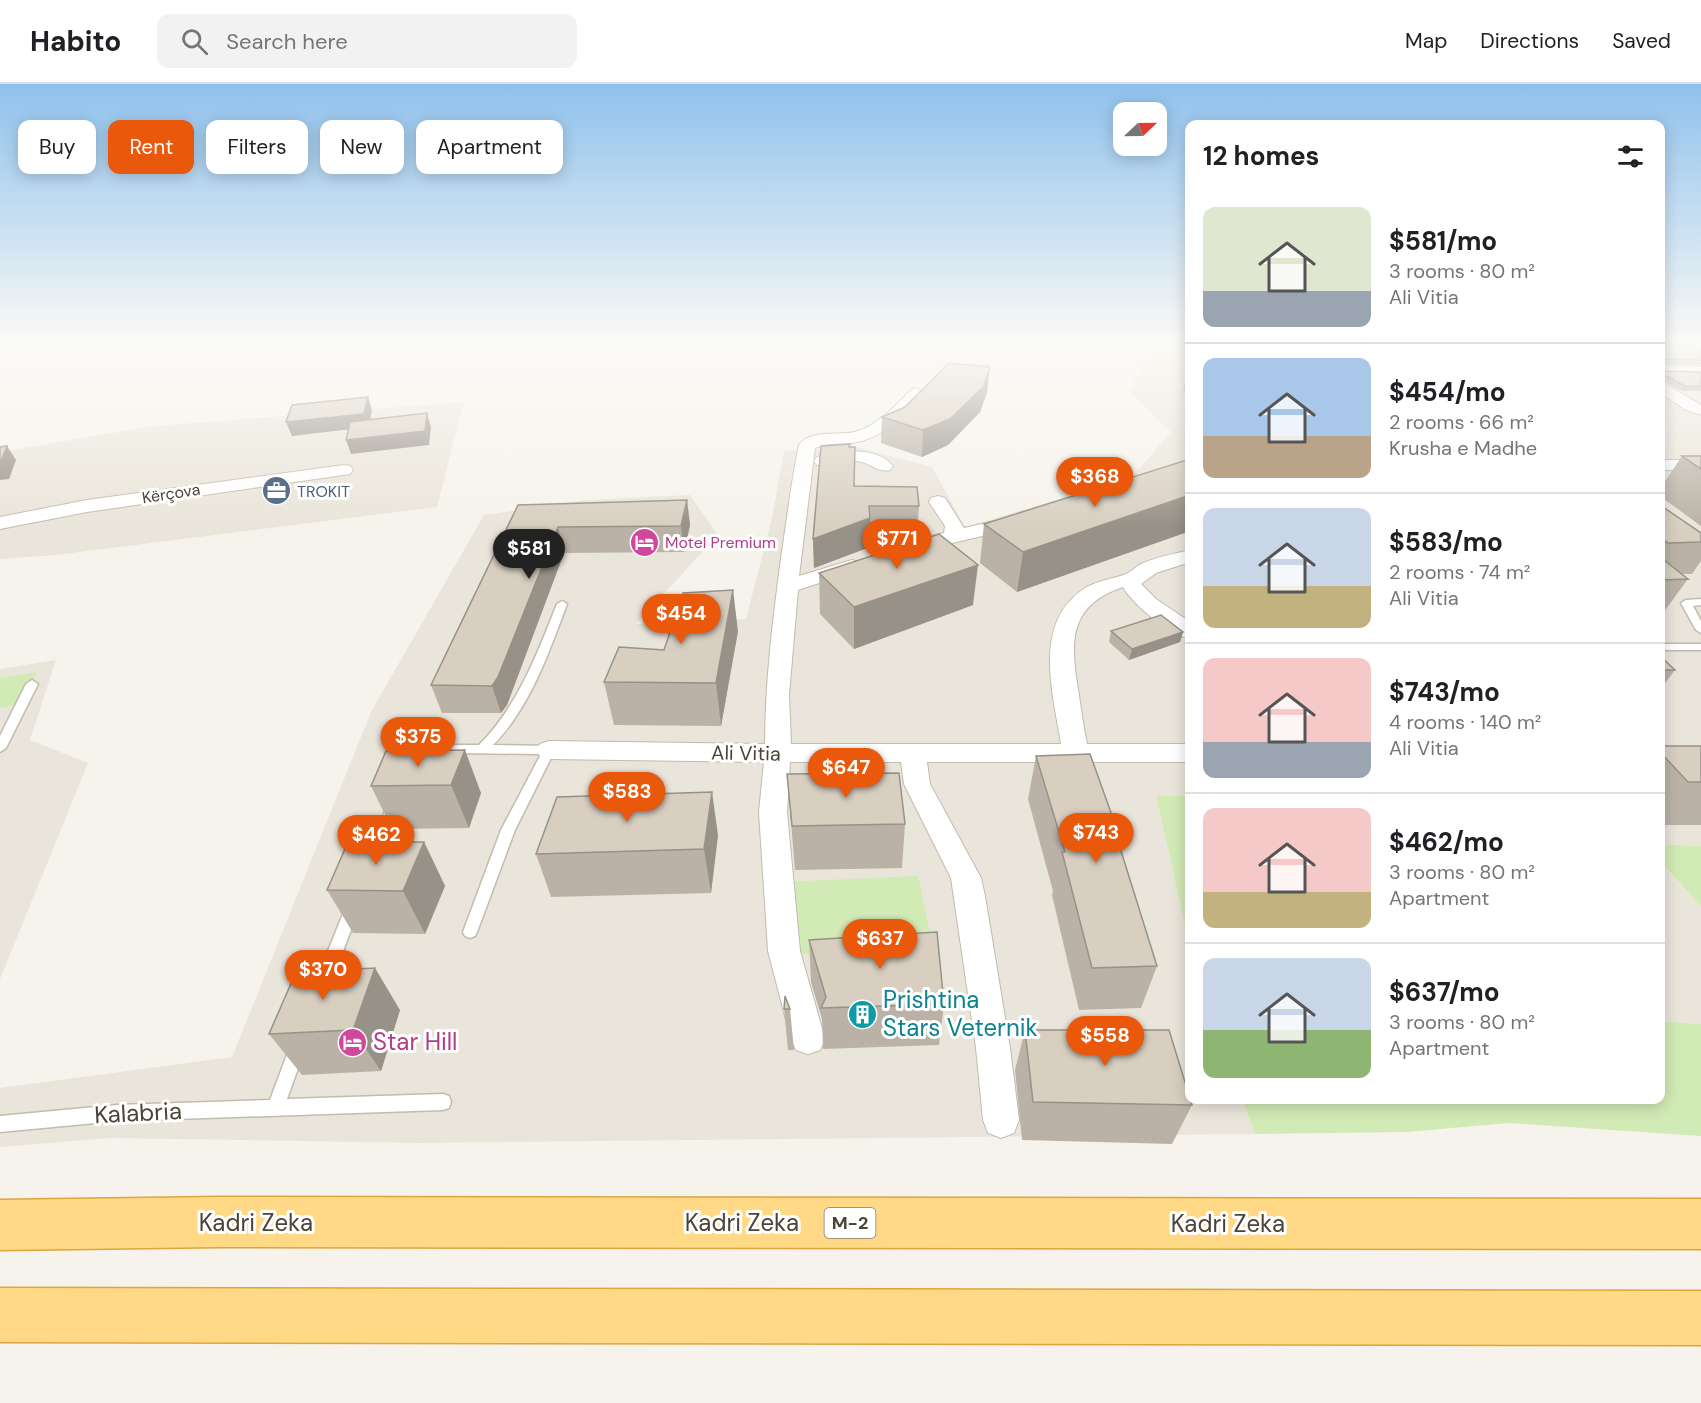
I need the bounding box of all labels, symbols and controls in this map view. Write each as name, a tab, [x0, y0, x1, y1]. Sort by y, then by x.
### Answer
search box	[157, 14, 577, 68]
text: Habito	[30, 23, 121, 60]
icon: search	[178, 25, 211, 58]
text: Search here	[226, 27, 348, 56]
text: Map	[1405, 27, 1447, 55]
text: Directions	[1480, 27, 1579, 55]
text: Saved	[1612, 27, 1671, 55]
north arrow	[1113, 102, 1167, 156]
map controls	[1113, 102, 1167, 156]
chip: Buy	[18, 120, 96, 174]
chip: Rent	[108, 120, 194, 174]
chip: Filters	[206, 120, 308, 174]
chip: New	[320, 120, 404, 174]
chip: Apartment	[416, 120, 563, 174]
text: 12 homes	[1203, 139, 1319, 173]
icon: filters	[1614, 140, 1647, 173]
text: $581/mo	[1389, 224, 1497, 258]
icon: home	[1251, 231, 1323, 303]
text: 3 rooms · 80 m²	[1389, 258, 1535, 284]
text: Ali Vitia	[1389, 284, 1459, 310]
text: $454/mo	[1389, 375, 1506, 409]
icon: home	[1251, 382, 1323, 454]
text: 2 rooms · 66 m²	[1389, 409, 1534, 435]
text: Krusha e Madhe	[1389, 435, 1537, 461]
pin: $368	[1059, 457, 1131, 508]
text: $368	[1070, 463, 1120, 489]
office icon: TROKIT	[260, 475, 292, 507]
street label: Kërçova	[141, 479, 202, 508]
place label: TROKIT	[297, 481, 350, 502]
pin: $771	[861, 519, 933, 570]
text: $771	[876, 525, 918, 551]
text: $583/mo	[1389, 525, 1503, 559]
hotel icon: Motel Premium	[628, 526, 660, 558]
pin: $581	[493, 529, 565, 580]
place label: Motel Premium	[665, 532, 776, 553]
icon: home	[1251, 532, 1323, 604]
text: $581	[507, 535, 551, 561]
text: 2 rooms · 74 m²	[1389, 559, 1530, 585]
text: Ali Vitia	[1389, 585, 1459, 611]
pin: $454	[645, 594, 717, 645]
text: $454	[656, 600, 706, 626]
text: $743/mo	[1389, 675, 1500, 709]
icon: home	[1251, 682, 1323, 754]
text: 4 rooms · 140 m²	[1389, 709, 1541, 735]
pin: $375	[382, 717, 454, 768]
text: $375	[395, 723, 441, 749]
text: Ali Vitia	[1389, 735, 1459, 761]
street label: Ali Vitia	[711, 739, 781, 767]
pin: $647	[810, 748, 882, 799]
text: $647	[822, 754, 870, 780]
pin: $583	[591, 772, 663, 823]
text: $583	[602, 778, 652, 804]
pin: $743	[1060, 813, 1132, 864]
pin: $462	[340, 815, 412, 866]
text: $743	[1073, 819, 1119, 845]
text: $462	[351, 821, 401, 847]
text: $462/mo	[1389, 825, 1504, 859]
icon: home	[1251, 832, 1323, 904]
text: 3 rooms · 80 m²	[1389, 859, 1535, 885]
text: Apartment	[1389, 885, 1489, 911]
pin: $637	[844, 919, 916, 970]
text: $637	[856, 925, 904, 951]
pin: $370	[287, 950, 359, 1001]
text: $370	[299, 956, 347, 982]
text: $637/mo	[1389, 975, 1500, 1009]
icon: home	[1251, 982, 1323, 1054]
place label: Prishtina Stars Veternik	[883, 984, 1038, 1043]
building icon: Prishtina Stars Veternik	[846, 998, 878, 1030]
text: 3 rooms · 80 m²	[1389, 1009, 1535, 1035]
pin: $558	[1069, 1016, 1141, 1067]
text: $558	[1080, 1022, 1130, 1048]
hotel icon: Star Hill	[336, 1026, 368, 1058]
place label: Star Hill	[373, 1026, 457, 1057]
text: Apartment	[1389, 1035, 1489, 1061]
street label: Kalabria	[93, 1095, 183, 1130]
street label: Kadri Zeka	[199, 1207, 313, 1238]
street label: Kadri Zeka	[685, 1207, 799, 1238]
road number: M-2	[824, 1208, 876, 1238]
street label: Kadri Zeka	[1171, 1208, 1285, 1239]

